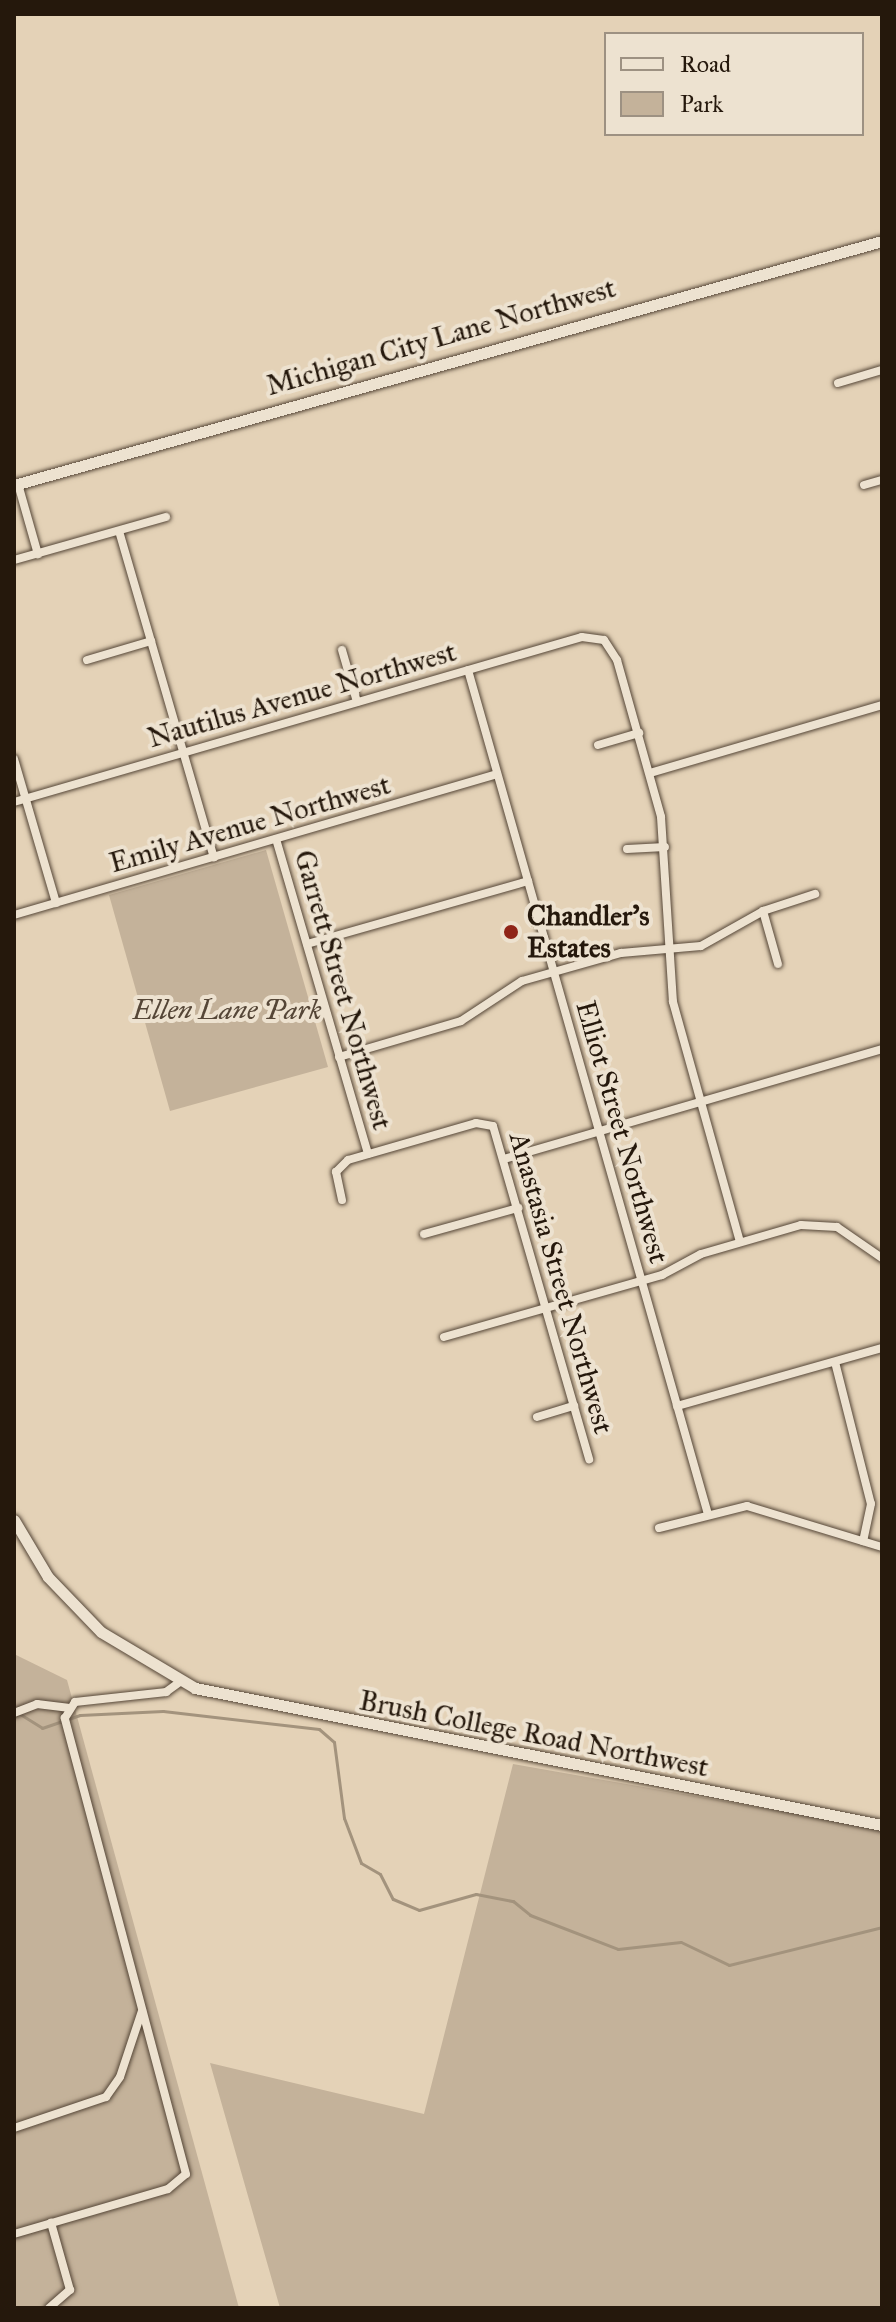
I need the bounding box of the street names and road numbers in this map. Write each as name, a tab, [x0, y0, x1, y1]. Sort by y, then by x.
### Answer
street label: Michigan City Lane Northwest	[263, 271, 619, 403]
street label: Nautilus Avenue Northwest	[144, 635, 460, 755]
street label: Emily Avenue Northwest	[106, 768, 394, 880]
street label: Garrett Street Northwest	[287, 846, 399, 1134]
street label: Elliot Street Northwest	[568, 997, 676, 1267]
street label: Anastasia Street Northwest	[502, 1128, 620, 1438]
street label: Brush College Road Northwest	[356, 1684, 712, 1784]

